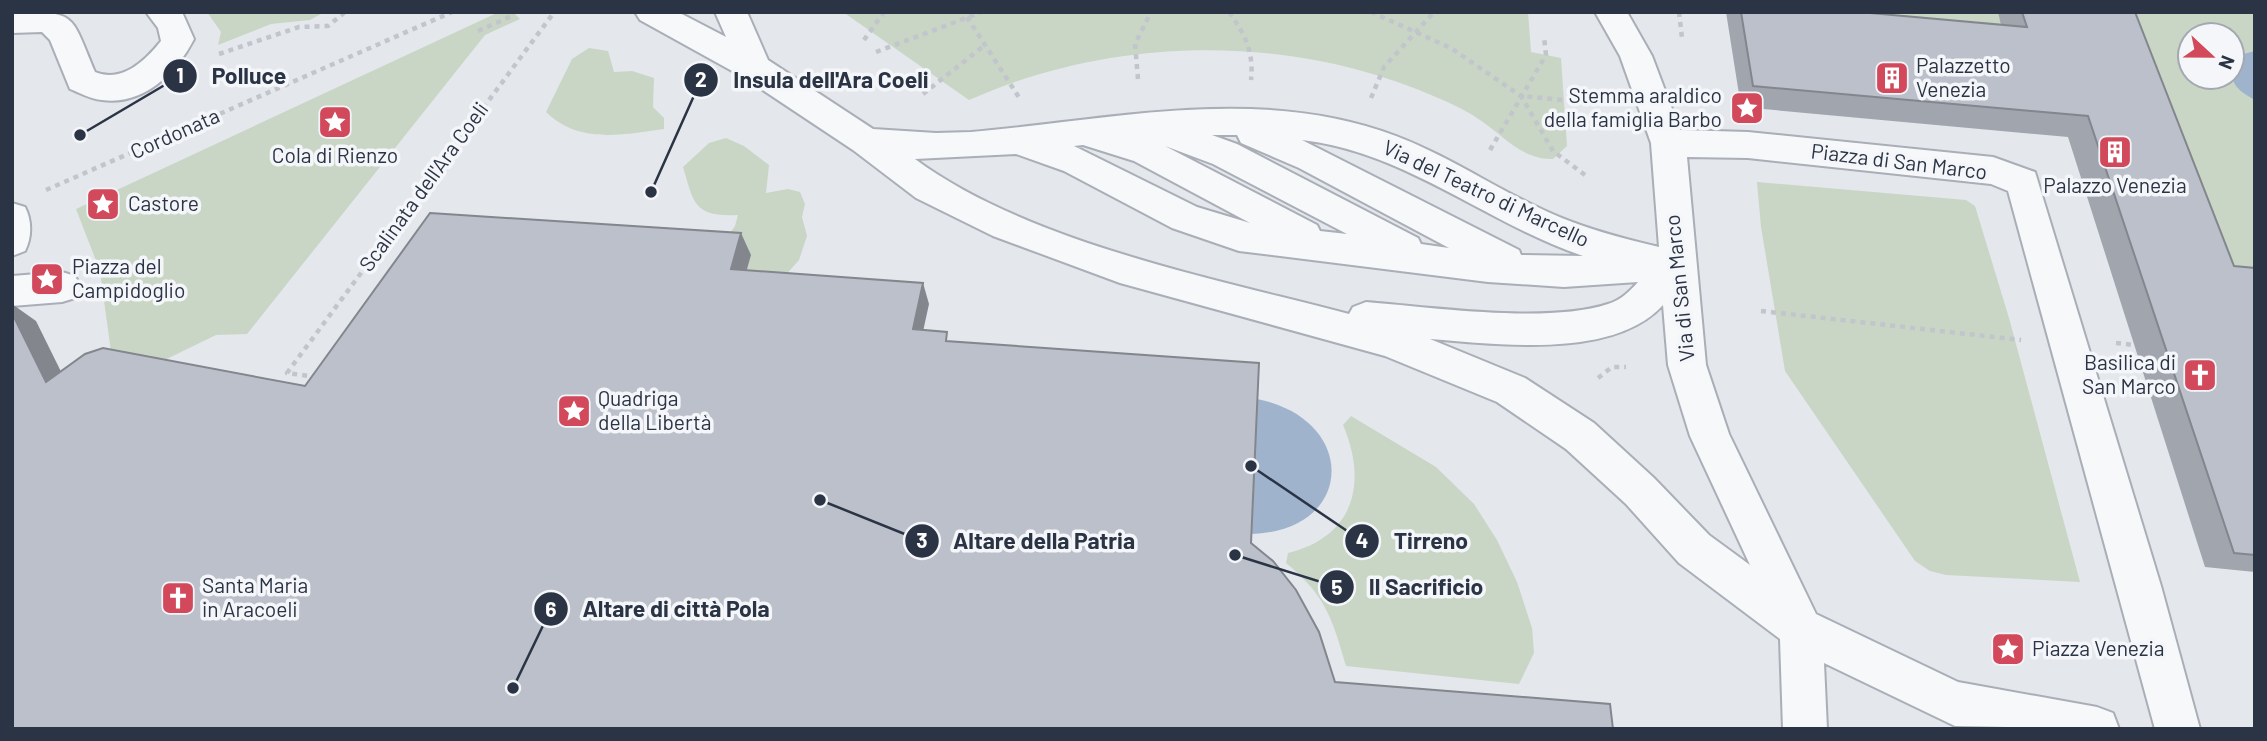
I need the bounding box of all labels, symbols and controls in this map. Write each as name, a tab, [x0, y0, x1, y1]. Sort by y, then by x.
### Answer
north arrow	[2176, 21, 2246, 91]
place label: Palazzetto Venezia	[1916, 52, 2011, 101]
text: N	[2214, 52, 2240, 73]
callout: Polluce	[163, 54, 300, 98]
callout: Insula dell'Ara Coeli	[684, 58, 942, 102]
building icon: Palazzetto Venezia	[1873, 59, 1911, 97]
text: Polluce	[212, 61, 286, 89]
text: 1	[176, 62, 184, 87]
text: Insula dell'Ara Coeli	[733, 65, 929, 93]
text: 2	[695, 66, 707, 91]
place label: Stemma araldico della famiglia Barbo	[1544, 82, 1722, 131]
place icon: Stemma araldico della famiglia Barbo	[1728, 89, 1766, 127]
street label: Scalinata dell'Ara Coeli	[353, 97, 493, 276]
street label: Cordonata	[126, 102, 223, 163]
place icon: Cola di Rienzo	[316, 103, 354, 141]
building icon: Palazzo Venezia	[2096, 133, 2134, 171]
street label: Via del Teatro di Marcello	[1379, 134, 1594, 251]
street label: Piazza di San Marco	[1810, 137, 1989, 184]
place label: Cola di Rienzo	[272, 142, 398, 167]
place label: Palazzo Venezia	[2043, 172, 2187, 197]
place icon: Castore	[84, 185, 122, 223]
place label: Castore	[128, 190, 199, 215]
street label: Via di San Marco	[1658, 213, 1699, 363]
place label: Piazza del Campidoglio	[72, 253, 185, 302]
place icon: Piazza del Campidoglio	[28, 260, 66, 298]
place label: Basilica di San Marco	[2082, 349, 2176, 398]
church icon: Basilica di San Marco	[2181, 356, 2219, 394]
place label: Quadriga della Libertà	[598, 385, 711, 434]
place icon: Quadriga della Libertà	[555, 392, 593, 430]
callout: Altare della Patria	[904, 519, 1149, 563]
callout: Tirreno	[1345, 519, 1482, 563]
text: Altare della Patria	[953, 526, 1135, 554]
text: Tirreno	[1394, 526, 1468, 554]
text: 3	[916, 527, 928, 552]
text: 4	[1356, 527, 1368, 552]
callout: Il Sacrificio	[1320, 565, 1498, 609]
place label: Santa Maria in Aracoeli	[202, 572, 308, 621]
text: Il Sacrificio	[1369, 572, 1483, 600]
text: 5	[1331, 574, 1343, 599]
church icon: Santa Maria in Aracoeli	[159, 579, 197, 617]
callout: Altare di città Pola	[534, 587, 784, 631]
text: Altare di città Pola	[582, 594, 770, 622]
text: 6	[545, 596, 557, 621]
place icon: Piazza Venezia	[1989, 630, 2027, 668]
place label: Piazza Venezia	[2032, 635, 2164, 660]

